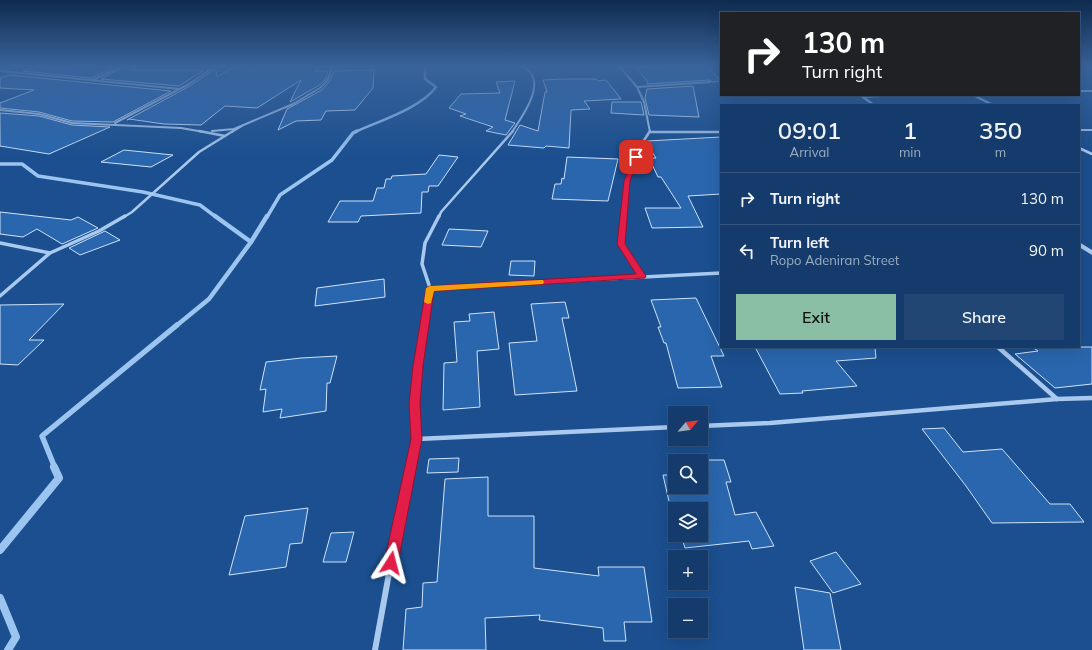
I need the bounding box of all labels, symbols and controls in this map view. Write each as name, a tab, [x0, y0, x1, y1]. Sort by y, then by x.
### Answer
text: 130 m	[802, 25, 885, 60]
icon: right	[736, 28, 788, 80]
text: Turn right	[802, 60, 882, 83]
text: 09:01	[778, 115, 841, 145]
text: 1	[903, 115, 917, 145]
text: 350	[979, 115, 1022, 145]
pin	[619, 140, 653, 174]
text: Arrival	[790, 144, 829, 160]
text: min	[899, 144, 921, 160]
text: m	[995, 144, 1006, 160]
icon: arrive	[625, 146, 647, 168]
icon: right	[736, 188, 758, 210]
text: Turn right	[770, 189, 840, 208]
text: 130 m	[1020, 189, 1064, 208]
text: Turn left	[770, 233, 829, 252]
icon: left	[736, 240, 758, 262]
text: 90 m	[1029, 241, 1064, 260]
text: Ropo Adeniran Street	[770, 252, 899, 268]
button: Exit	[736, 294, 896, 340]
button: Share	[904, 294, 1064, 340]
north arrow	[668, 406, 708, 446]
map controls	[668, 406, 708, 638]
button: search	[668, 454, 708, 494]
button: layers	[668, 502, 708, 542]
position arrow	[370, 542, 412, 584]
button: +	[668, 550, 708, 590]
button: −	[668, 598, 708, 638]

